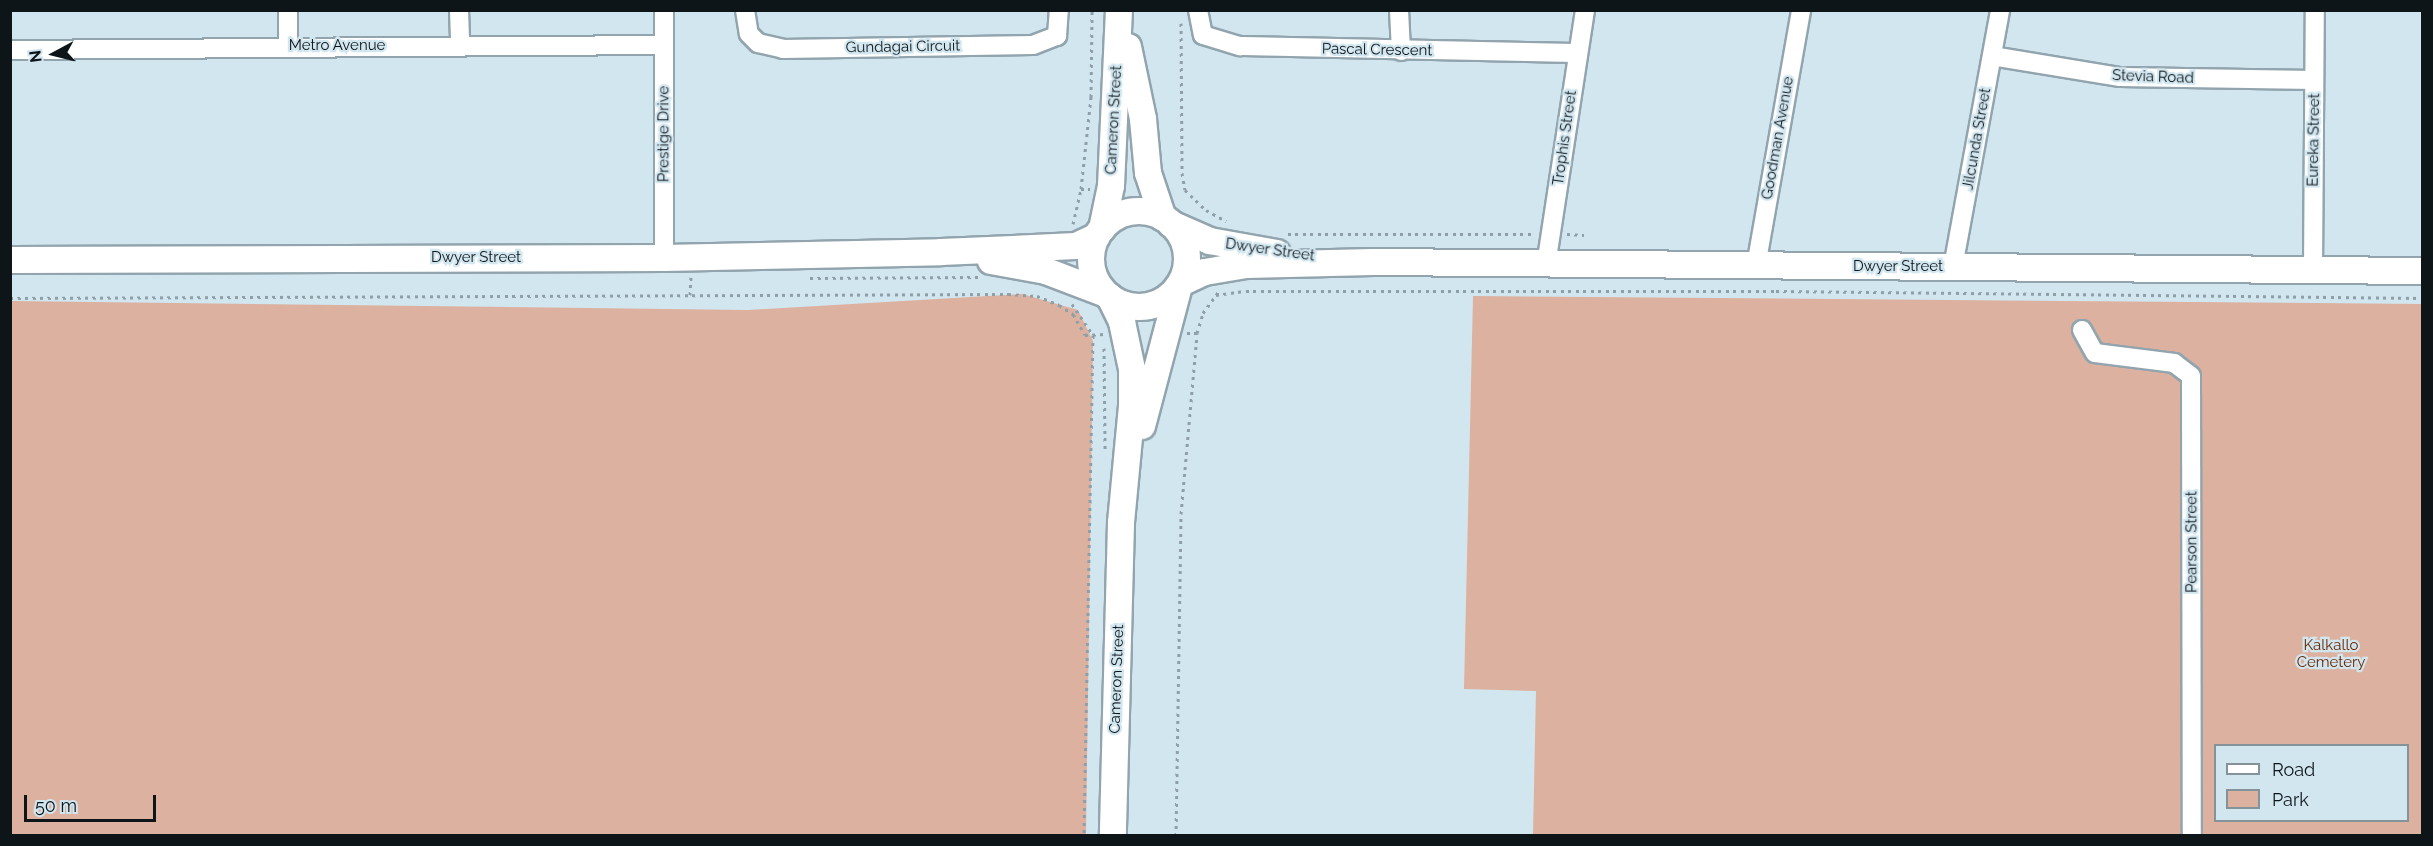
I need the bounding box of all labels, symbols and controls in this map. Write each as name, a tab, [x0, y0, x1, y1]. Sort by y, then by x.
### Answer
north arrow	[24, 24, 84, 84]
street label: Metro Avenue	[288, 37, 386, 55]
street label: Gundagai Circuit	[846, 37, 960, 57]
street label: Pascal Crescent	[1321, 40, 1433, 60]
text: N	[25, 49, 46, 63]
street label: Cameron Street	[1102, 65, 1126, 175]
street label: Stevia Road	[2112, 67, 2194, 87]
street label: Goodman Avenue	[1758, 75, 1798, 201]
street label: Prestige Drive	[655, 86, 673, 182]
street label: Jilcunda Street	[1959, 87, 1995, 191]
street label: Trophis Street	[1549, 89, 1581, 187]
street label: Eureka Street	[2304, 93, 2324, 187]
street label: Dwyer Street	[1224, 235, 1316, 265]
street label: Dwyer Street	[431, 249, 521, 267]
street label: Dwyer Street	[1853, 258, 1943, 276]
street label: Pearson Street	[2183, 491, 2201, 593]
street label: Cameron Street	[1106, 624, 1128, 734]
park label: Kalkallo Cemetery	[2297, 636, 2365, 671]
legend	[2214, 744, 2409, 822]
text: Road	[2272, 759, 2315, 780]
scale bar	[27, 783, 159, 821]
text: Park	[2272, 789, 2309, 810]
text: 50 m	[35, 795, 77, 816]

